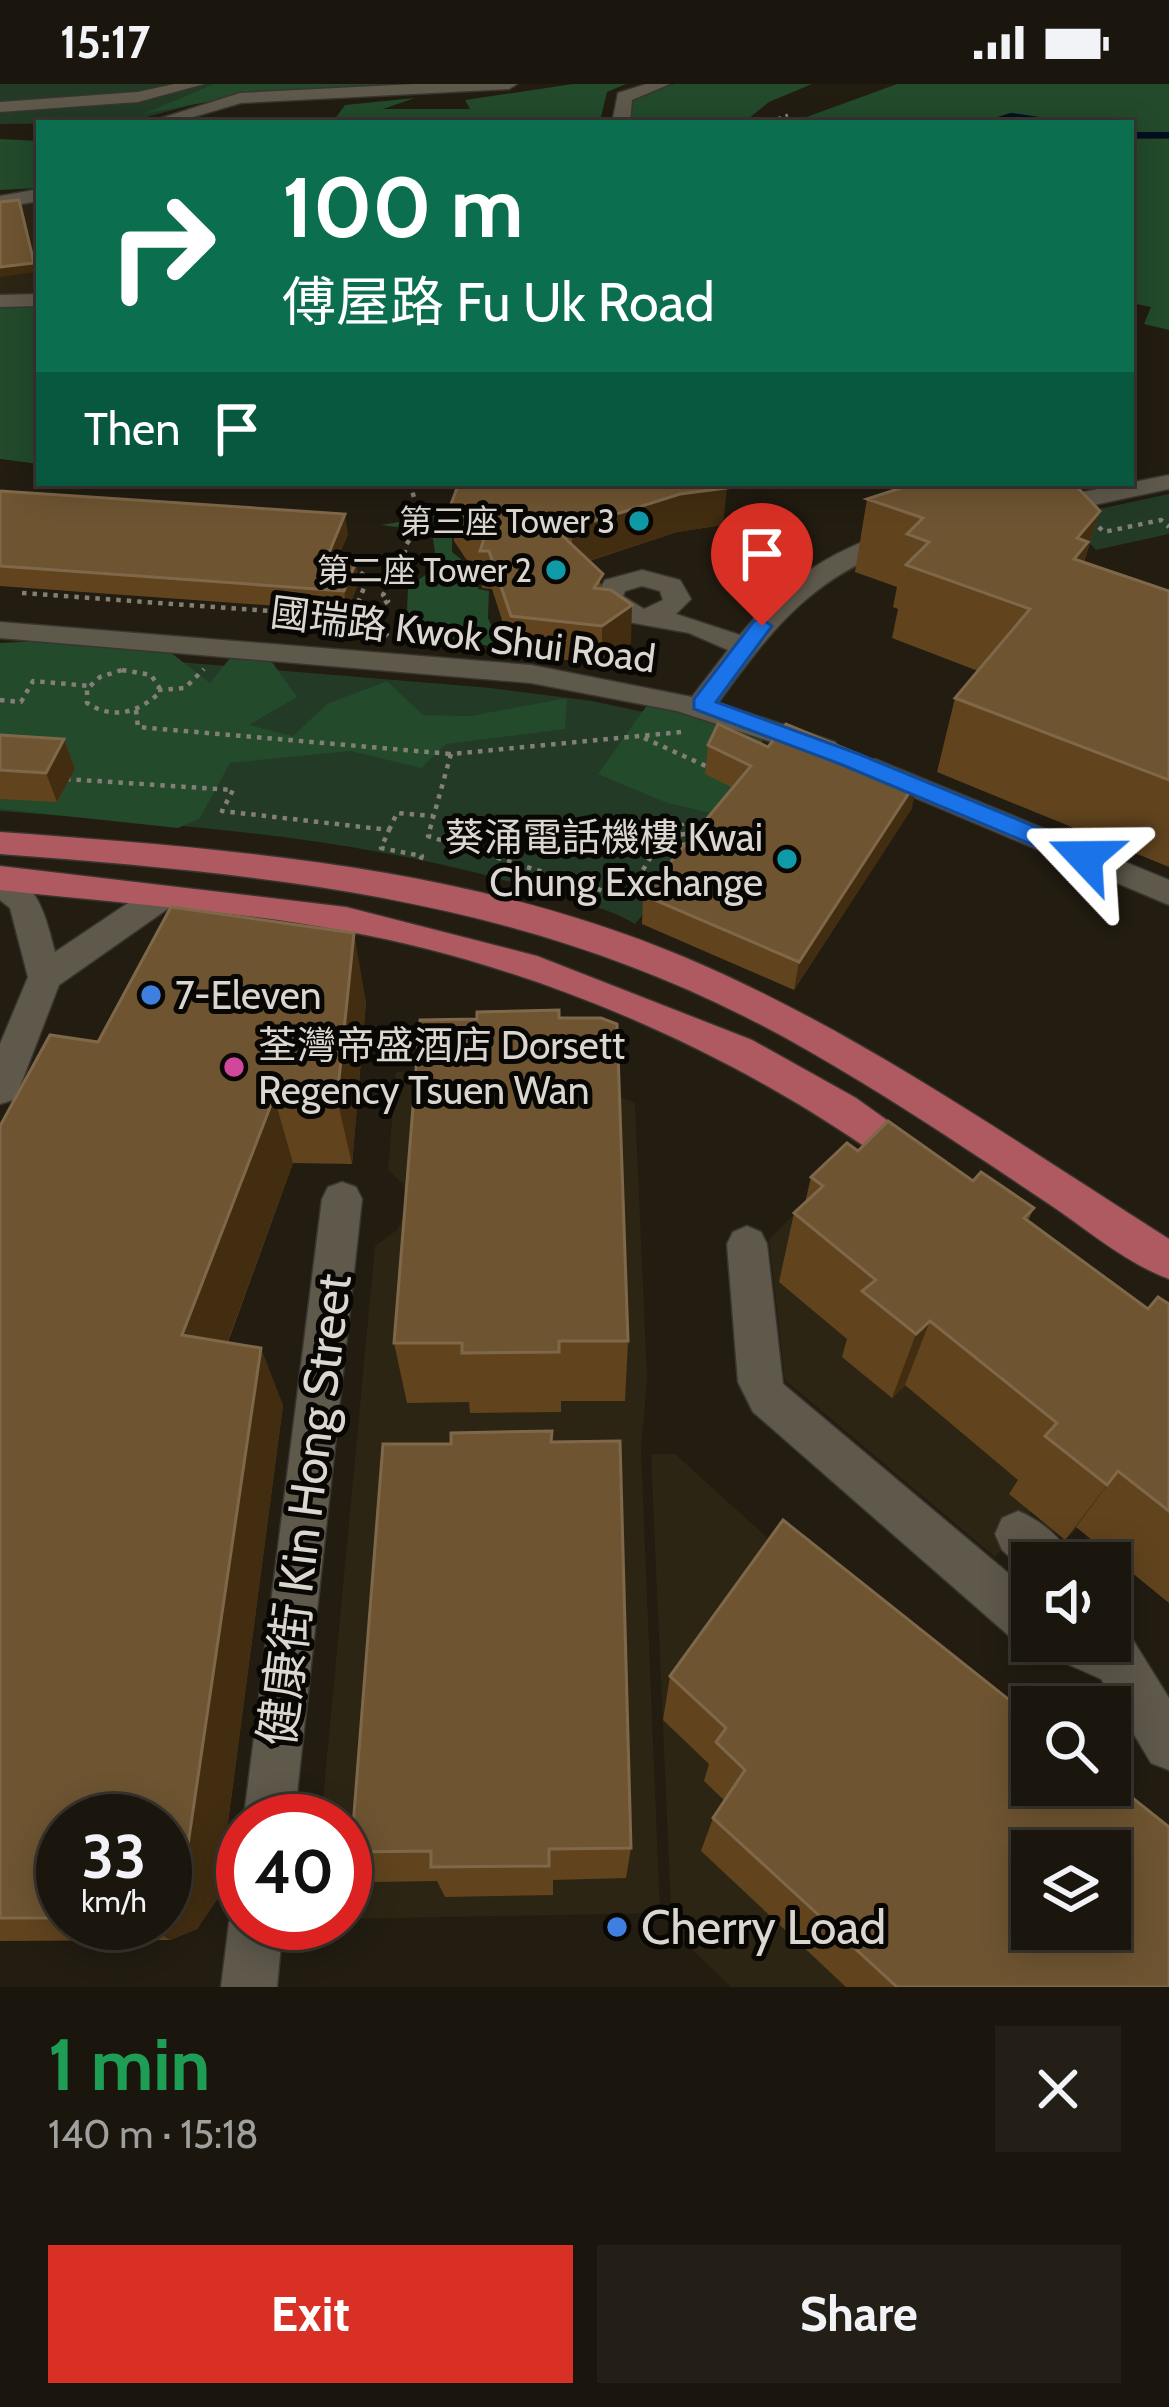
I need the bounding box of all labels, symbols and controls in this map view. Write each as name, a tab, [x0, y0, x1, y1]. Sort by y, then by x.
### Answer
text: 15:17	[60, 15, 150, 69]
text: 100 m	[282, 156, 524, 258]
icon: right	[84, 168, 240, 324]
text: 傅屋路 Fu Uk Road	[282, 269, 715, 335]
icon: arrive	[204, 396, 270, 462]
text: Then	[84, 402, 180, 456]
place label: 第三座 Tower 3	[399, 501, 615, 541]
pin	[711, 503, 813, 626]
marker: 第三座 Tower 3	[626, 508, 652, 534]
icon: arrive	[729, 521, 795, 587]
place label: 第二座 Tower 2	[317, 550, 532, 590]
marker: 第二座 Tower 2	[543, 557, 569, 583]
street label: 國瑞路 Kwok Shui Road	[268, 588, 658, 682]
position arrow	[1022, 794, 1148, 920]
place label: 葵涌電話機樓 Kwai Chung Exchange	[445, 813, 763, 906]
marker: 葵涌電話機樓 Kwai Chung Exchange	[774, 846, 800, 872]
place label: 7-Eleven	[175, 971, 322, 1019]
marker: 7-Eleven	[138, 982, 164, 1008]
place label: 荃灣帝盛酒店 Dorsett Regency Tsuen Wan	[258, 1021, 625, 1114]
marker: 荃灣帝盛酒店 Dorsett Regency Tsuen Wan	[221, 1054, 247, 1080]
street label: 健康街 Kin Hong Street	[247, 1271, 363, 1749]
map controls	[1011, 1542, 1131, 1950]
button: sound	[1011, 1542, 1131, 1662]
button: search	[1011, 1686, 1131, 1806]
speed limit sign: 40	[216, 1794, 372, 1950]
text: 33	[82, 1820, 146, 1893]
button: layers	[1011, 1830, 1131, 1950]
text: km/h	[81, 1883, 147, 1920]
place label: Cherry Load	[641, 1898, 886, 1956]
marker: Cherry Load	[604, 1914, 630, 1940]
text: 1 min	[48, 2021, 210, 2108]
button: close	[995, 2026, 1121, 2152]
text: 140 m · 15:18	[48, 2110, 259, 2158]
button: Exit	[48, 2245, 573, 2383]
button: Share	[597, 2245, 1121, 2383]

